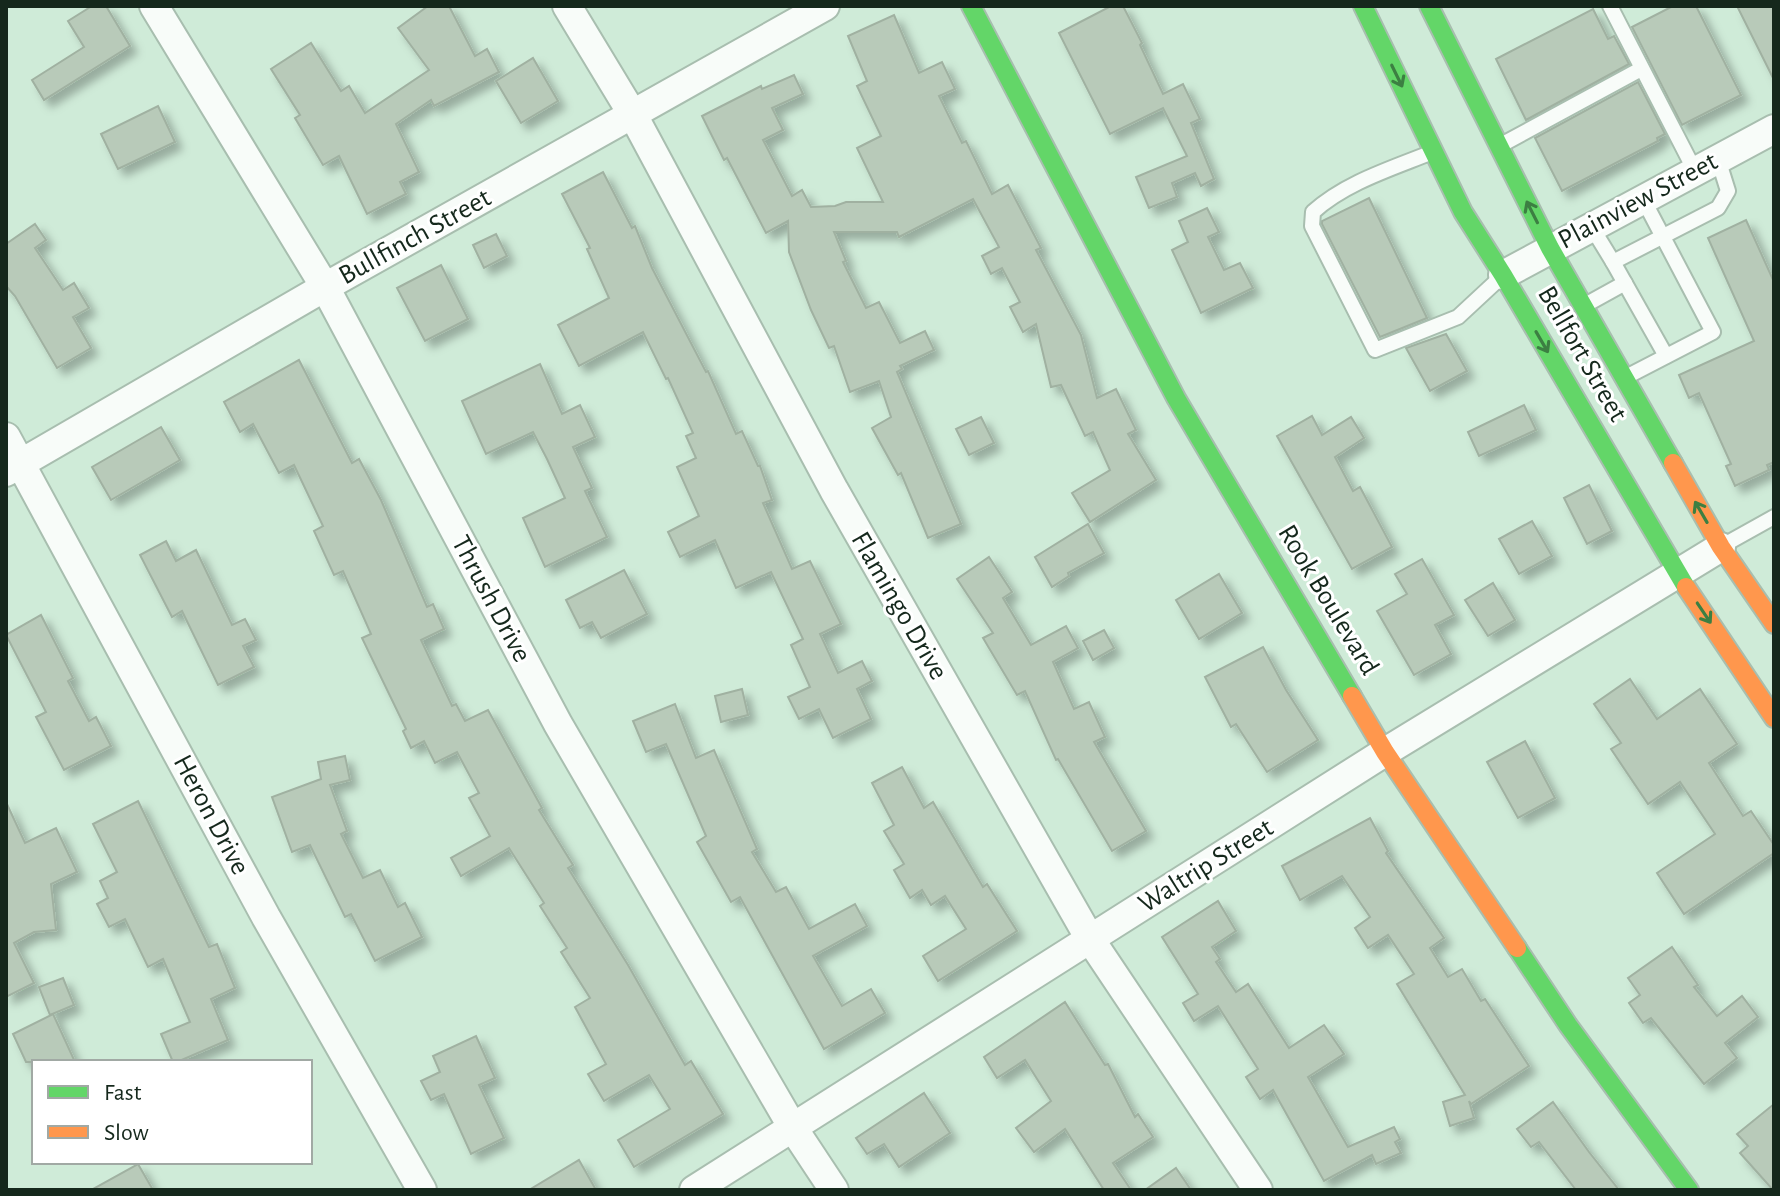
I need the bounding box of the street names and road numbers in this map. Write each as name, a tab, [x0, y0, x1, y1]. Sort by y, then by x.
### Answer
street label: Plainview Street	[1554, 147, 1722, 255]
street label: Bullfinch Street	[334, 184, 496, 290]
street label: Bellfort Street	[1532, 281, 1632, 427]
street label: Rook Boulevard	[1272, 520, 1384, 680]
street label: Flamingo Drive	[845, 527, 953, 685]
street label: Thrush Drive	[446, 531, 536, 667]
street label: Heron Drive	[168, 750, 254, 880]
street label: Waltrip Street	[1134, 814, 1278, 918]

